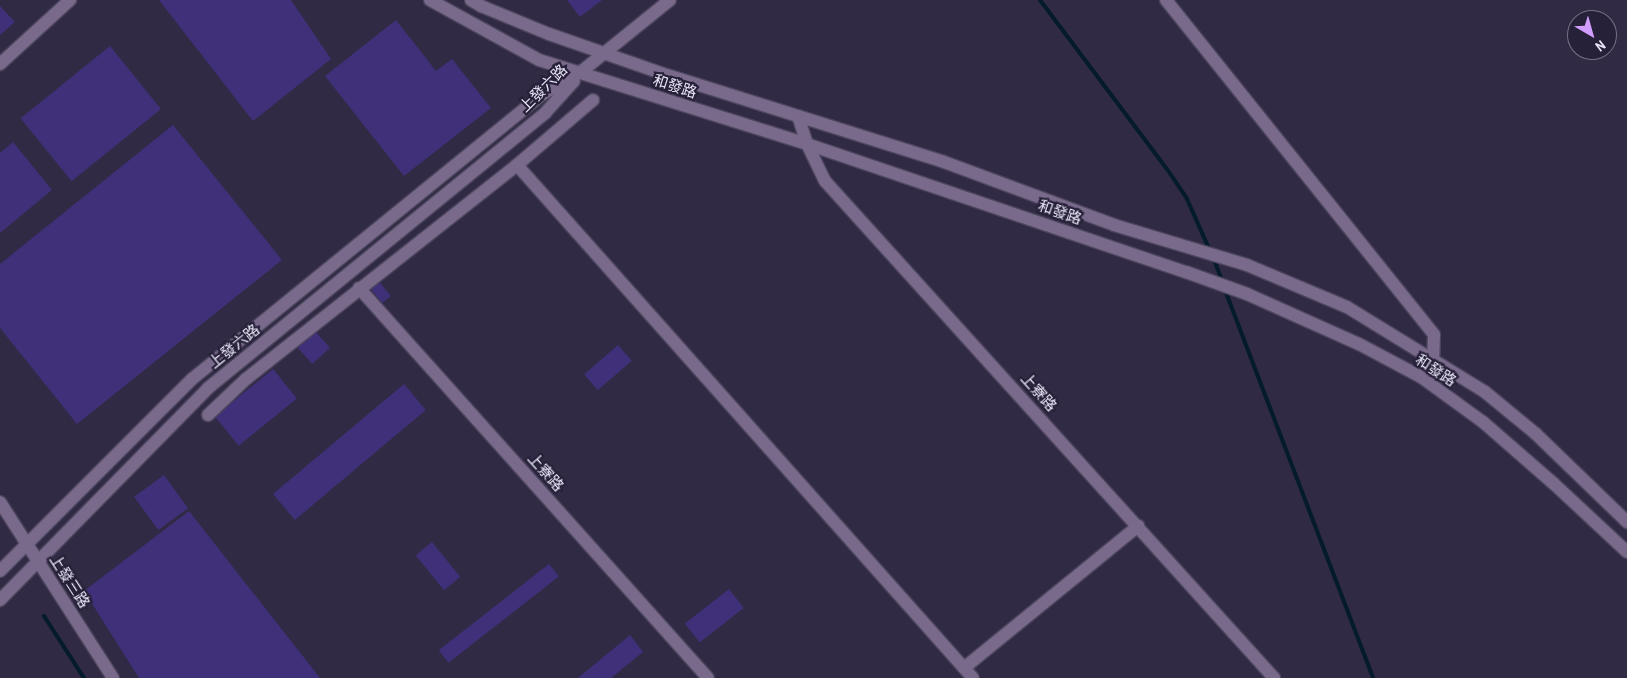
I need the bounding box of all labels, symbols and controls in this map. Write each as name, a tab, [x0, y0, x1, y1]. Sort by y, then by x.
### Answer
north arrow	[1567, 10, 1617, 60]
text: N	[1592, 36, 1609, 56]
street label: 上發六路	[515, 60, 571, 116]
street label: 和發路	[651, 70, 699, 102]
street label: 和發路	[1036, 196, 1084, 228]
street label: 上發六路	[205, 320, 263, 372]
street label: 和發路	[1412, 350, 1460, 390]
street label: 上寮路	[1017, 369, 1061, 415]
street label: 上寮路	[524, 449, 568, 495]
street label: 上發三路	[46, 551, 94, 611]

